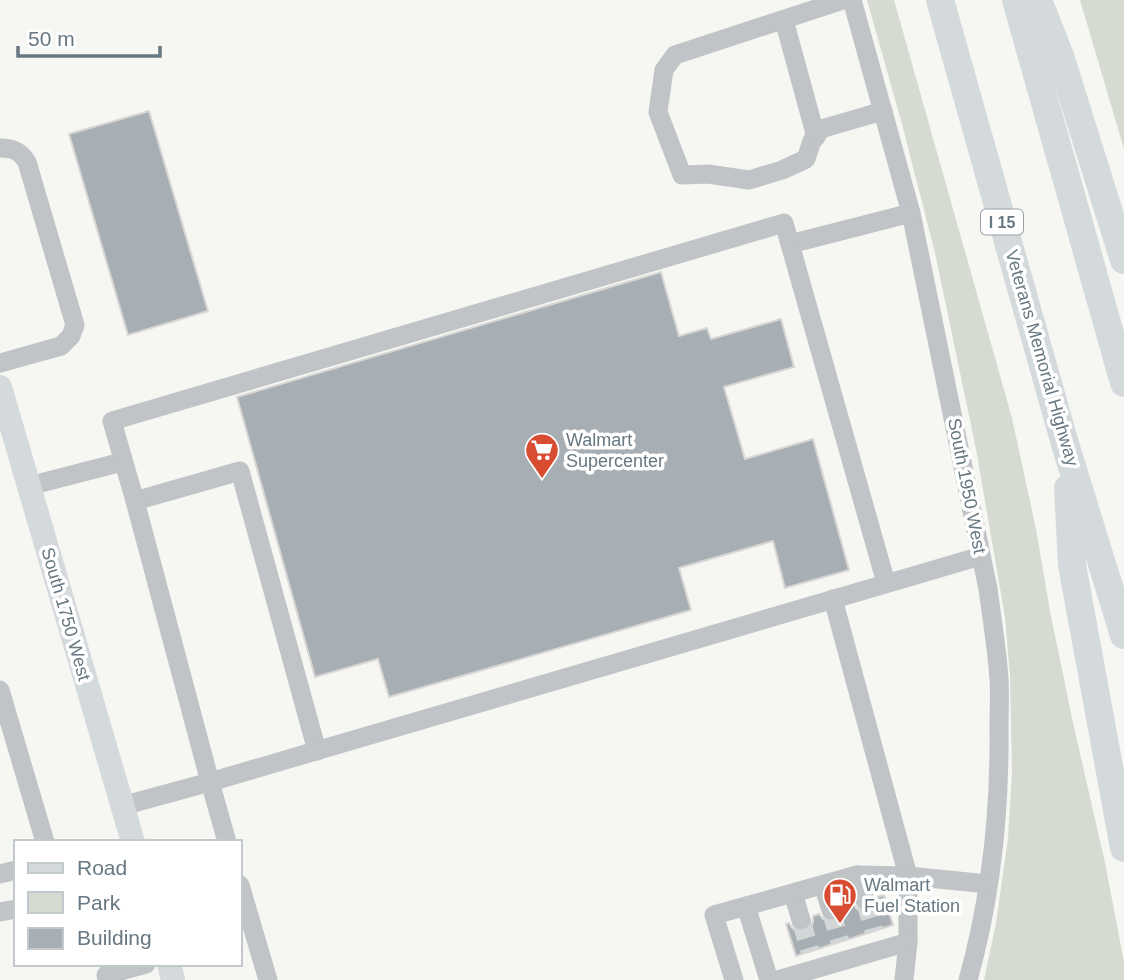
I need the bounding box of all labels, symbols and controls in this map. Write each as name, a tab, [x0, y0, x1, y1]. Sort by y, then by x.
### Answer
scale bar	[18, 14, 159, 58]
text: 50 m	[28, 27, 75, 50]
road number: I 15	[981, 210, 1023, 234]
street label: Veterans Memorial Highway	[1002, 248, 1082, 468]
street label: South 1950 West	[944, 416, 990, 556]
place label: Walmart Supercenter	[566, 430, 664, 471]
supermarket icon: Walmart Supercenter	[523, 431, 561, 480]
street label: South 1750 West	[37, 545, 95, 683]
legend	[14, 840, 242, 966]
text: Road	[77, 856, 127, 879]
place label: Walmart Fuel Station	[864, 875, 960, 916]
fuel station icon: Walmart Fuel Station	[821, 876, 859, 925]
text: Park	[77, 891, 121, 914]
text: Building	[77, 926, 152, 949]

